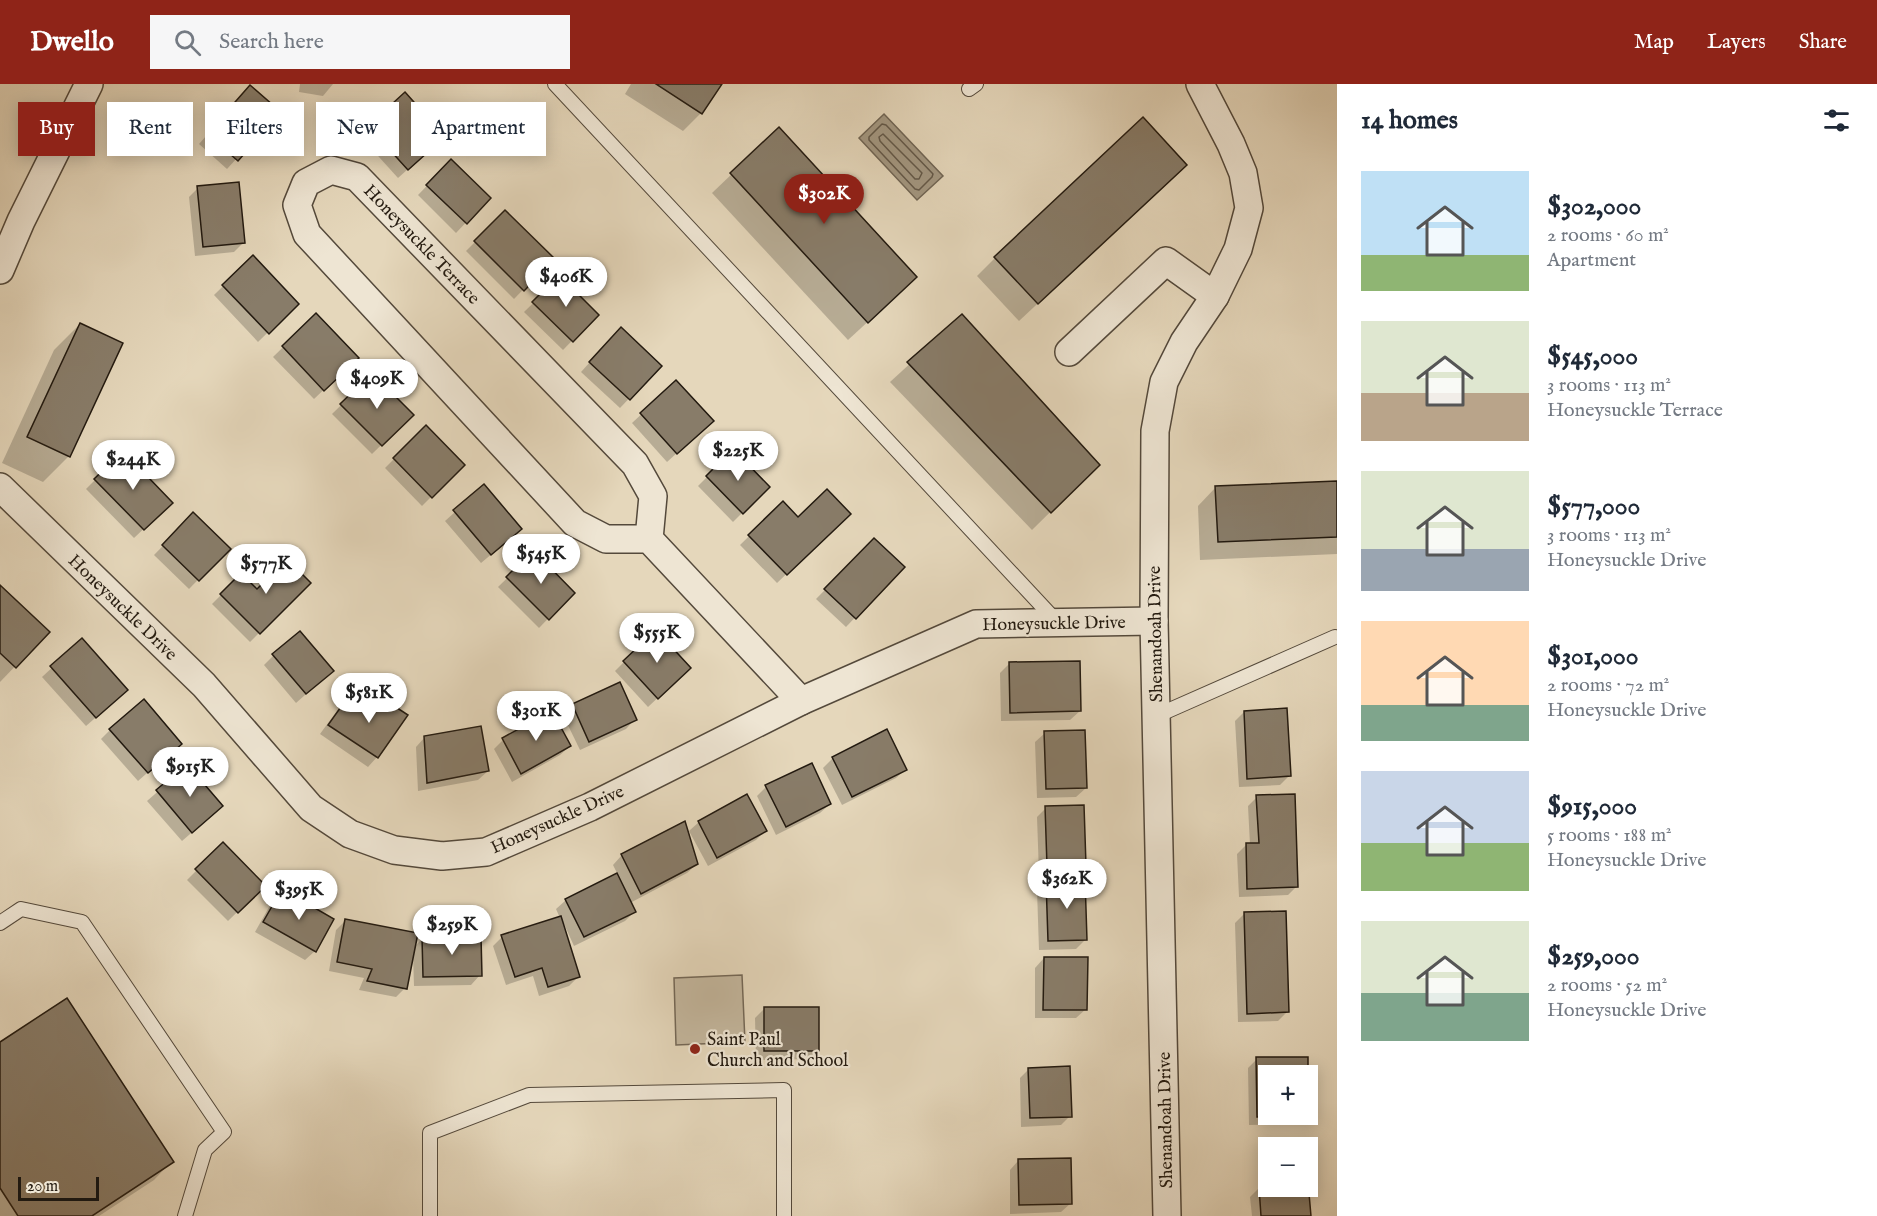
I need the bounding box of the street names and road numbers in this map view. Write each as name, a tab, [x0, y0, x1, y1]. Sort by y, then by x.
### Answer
street label: Honeysuckle Terrace	[358, 180, 484, 310]
street label: Honeysuckle Drive	[62, 550, 182, 666]
street label: Shenandoah Drive	[1144, 566, 1169, 702]
street label: Honeysuckle Drive	[982, 612, 1126, 637]
street label: Honeysuckle Drive	[487, 781, 628, 860]
street label: Shenandoah Drive	[1154, 1052, 1179, 1188]

